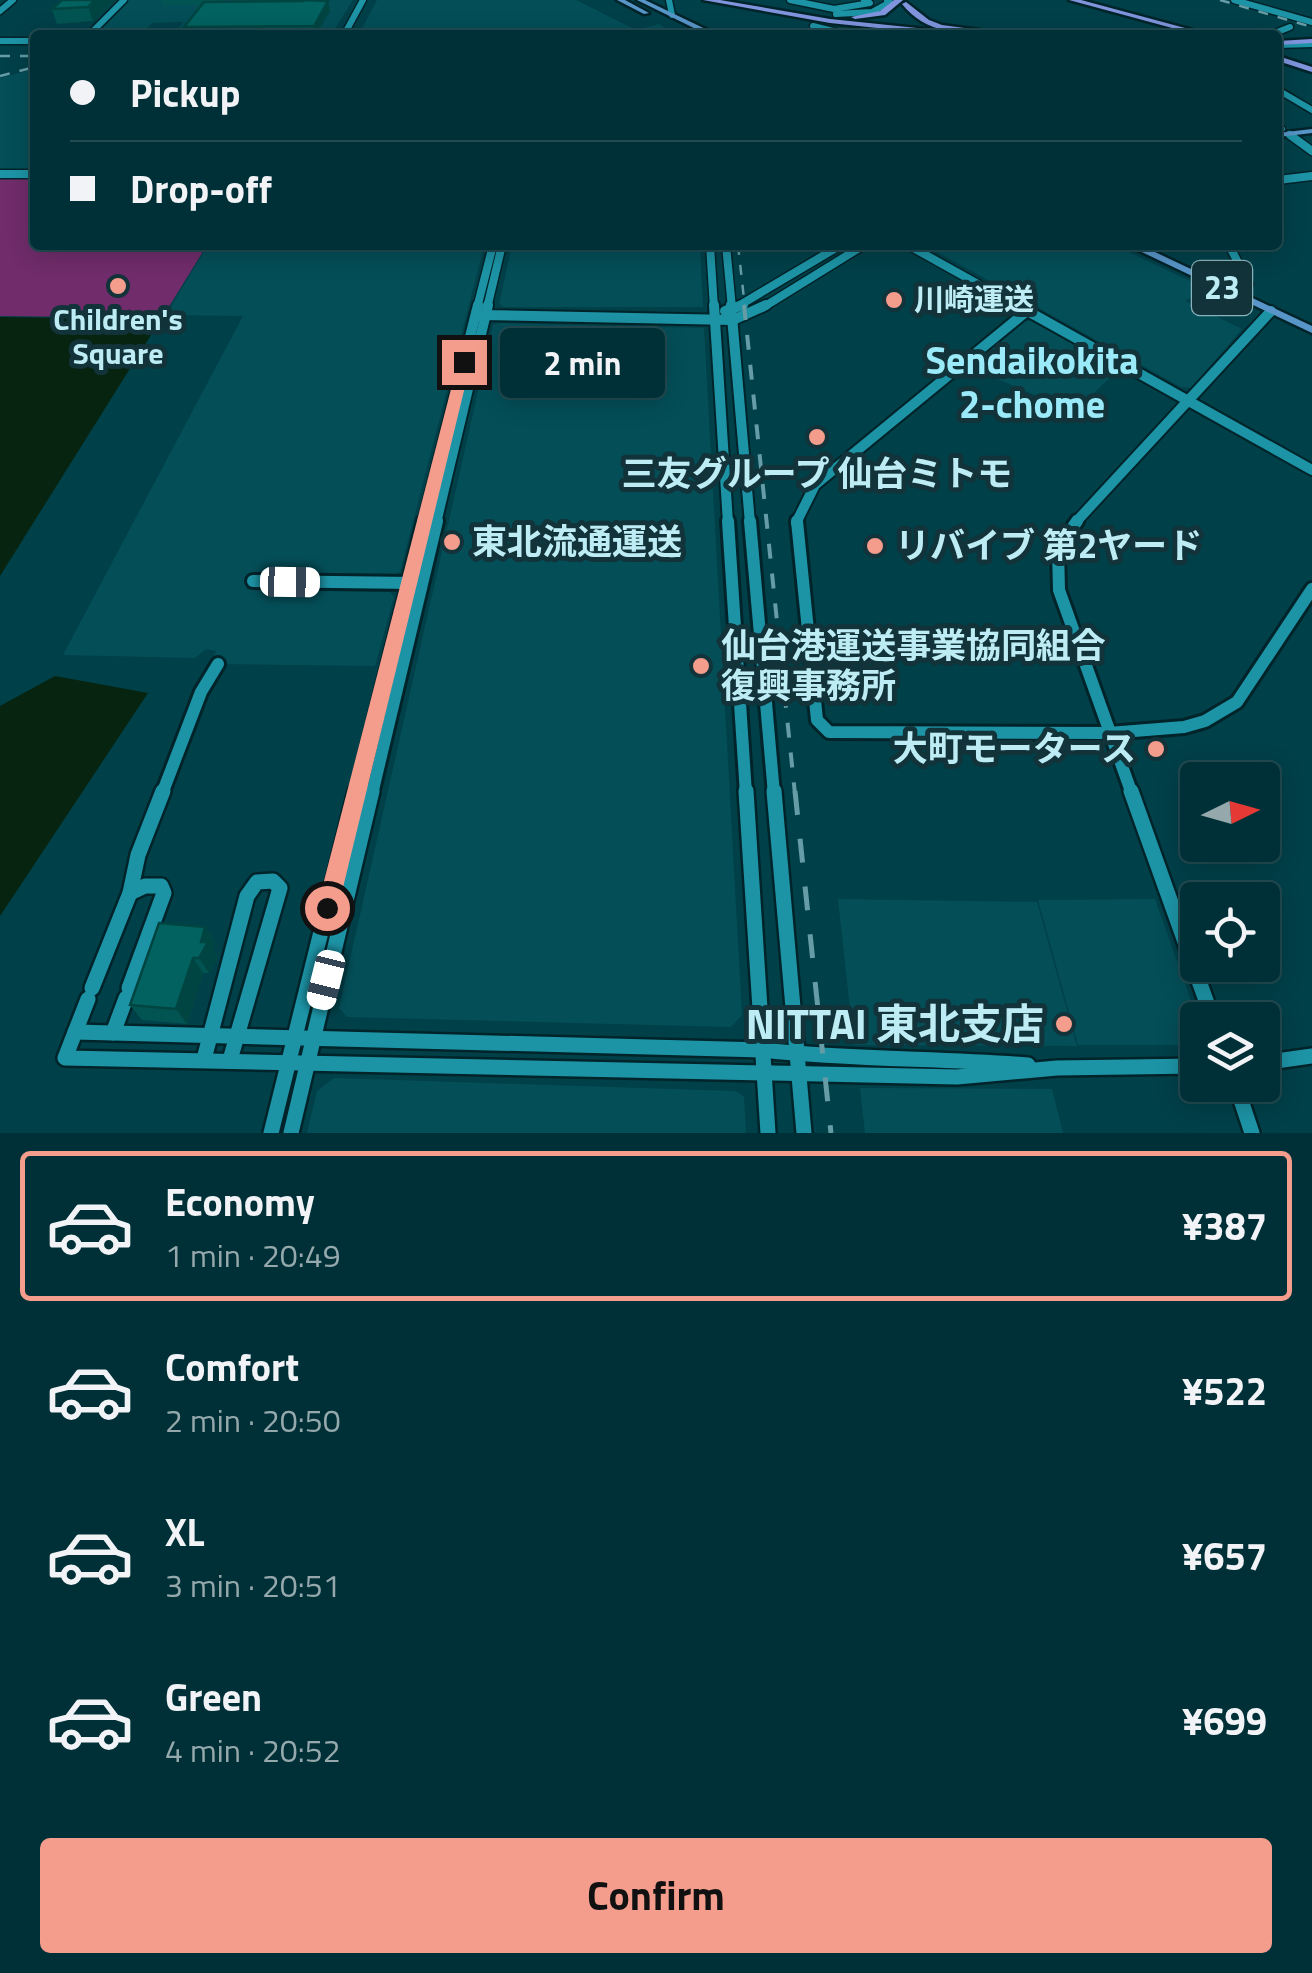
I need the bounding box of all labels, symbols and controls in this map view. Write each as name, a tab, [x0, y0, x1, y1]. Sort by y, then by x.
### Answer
text: Pickup	[130, 64, 240, 122]
text: Drop-off	[130, 160, 272, 218]
road number: 23	[1192, 261, 1252, 315]
marker: Children's Square	[107, 275, 129, 297]
place label: 川崎運送	[914, 276, 1034, 322]
marker: 川崎運送	[883, 289, 905, 311]
place label: Children's Square	[53, 296, 183, 376]
callout: 2 min	[499, 327, 664, 397]
district label: Sendaikokita 2-chome	[925, 331, 1139, 433]
text: 2 min	[544, 339, 621, 387]
route end	[442, 340, 487, 385]
marker: 三友グループ 仙台ミトモ	[806, 426, 828, 448]
place label: 三友グループ 仙台ミトモ	[622, 446, 1012, 500]
place label: 東北流通運送	[472, 514, 682, 568]
place label: リバイブ 第2ヤード	[895, 518, 1202, 572]
marker: 東北流通運送	[441, 531, 463, 553]
marker: リバイブ 第2ヤード	[864, 535, 886, 557]
car	[260, 566, 320, 598]
place label: 仙台港運送事業協同組合 復興事務所	[721, 618, 1106, 712]
marker: 仙台港運送事業協同組合 復興事務所	[690, 655, 712, 677]
place label: 大町モータース	[893, 721, 1136, 775]
marker: 大町モータース	[1145, 738, 1167, 760]
north arrow	[1180, 762, 1280, 862]
map controls	[1180, 762, 1280, 1102]
button: locate	[1180, 882, 1280, 982]
route start	[305, 886, 350, 931]
car	[304, 947, 348, 1013]
place label: NITTAI 東北支店	[746, 991, 1044, 1055]
button: layers	[1180, 1002, 1280, 1102]
marker: NITTAI 東北支店	[1053, 1013, 1075, 1035]
text: Economy	[165, 1173, 315, 1231]
icon: car	[45, 1181, 135, 1271]
text: ¥387	[1182, 1197, 1267, 1255]
text: 1 min · 20:49	[165, 1231, 341, 1279]
text: Comfort	[165, 1338, 299, 1396]
icon: car	[45, 1346, 135, 1436]
text: ¥522	[1182, 1362, 1267, 1420]
text: 2 min · 20:50	[165, 1396, 341, 1444]
text: XL	[165, 1503, 205, 1561]
icon: car	[45, 1511, 135, 1601]
text: ¥657	[1182, 1527, 1267, 1585]
text: 3 min · 20:51	[165, 1561, 341, 1609]
text: Green	[165, 1668, 262, 1726]
icon: car	[45, 1676, 135, 1766]
text: ¥699	[1182, 1692, 1267, 1750]
text: 4 min · 20:52	[165, 1726, 341, 1774]
button: Confirm	[40, 1838, 1272, 1953]

